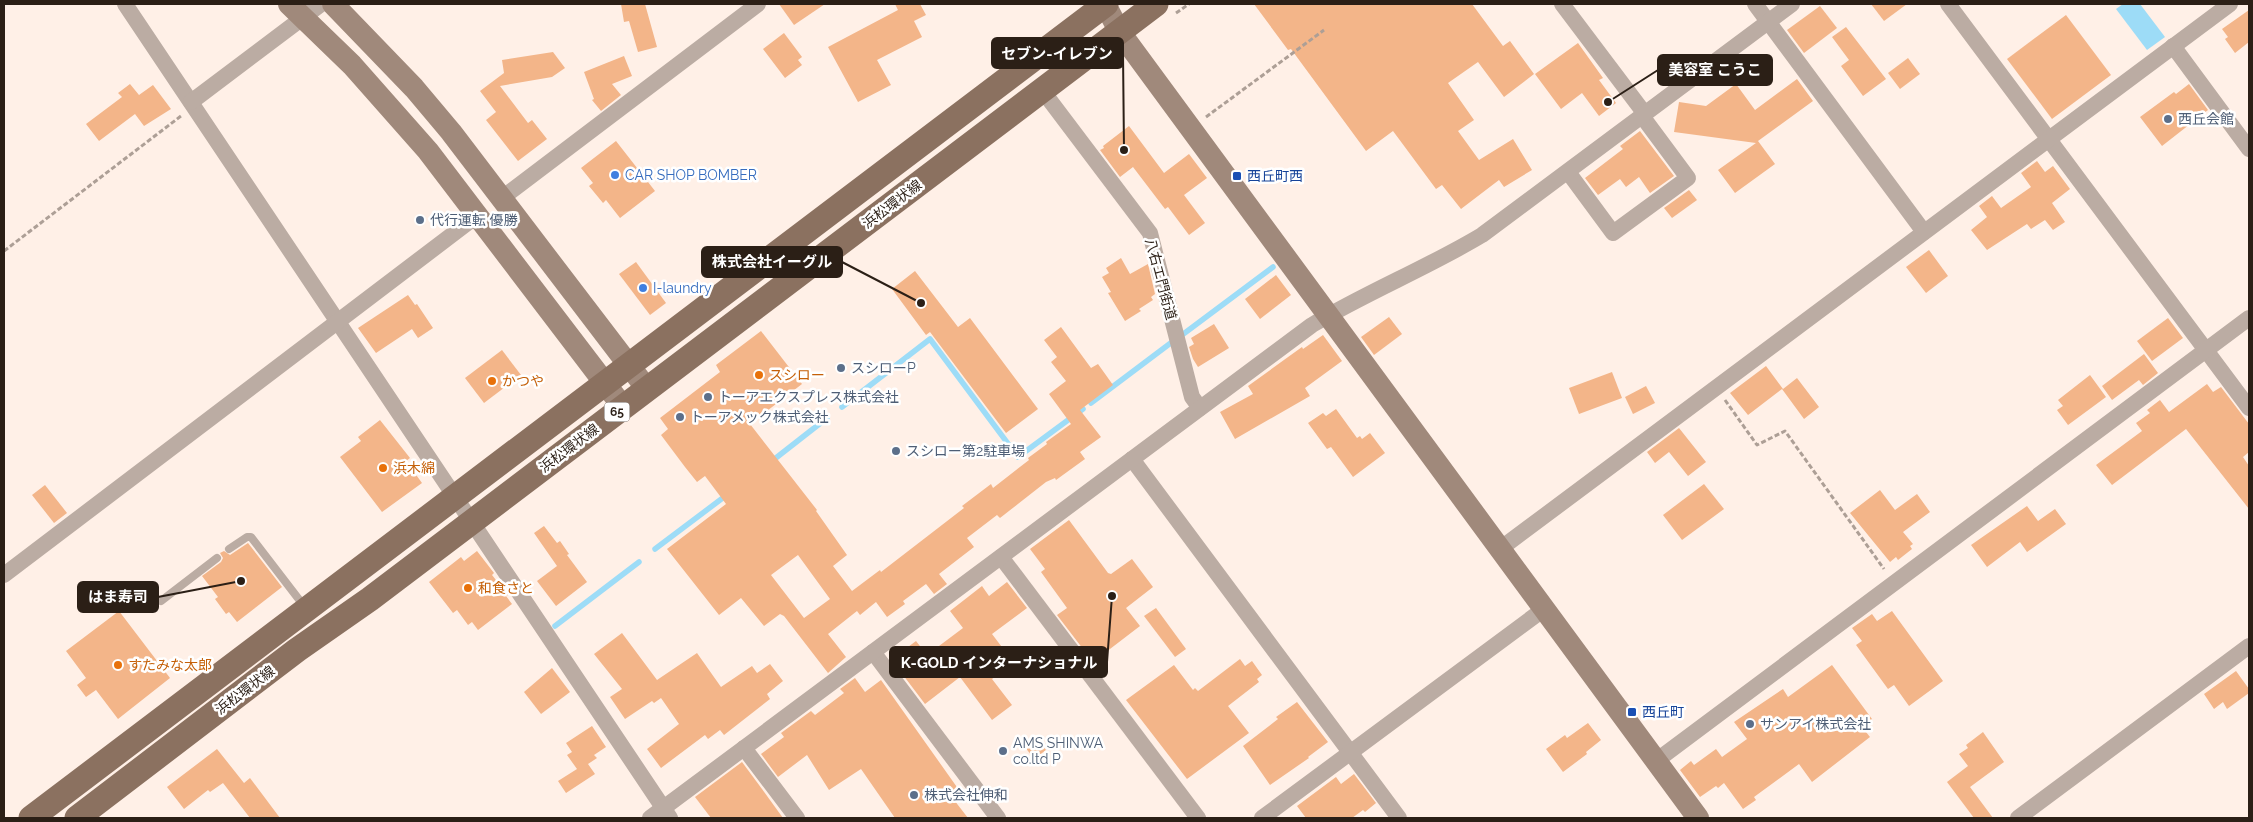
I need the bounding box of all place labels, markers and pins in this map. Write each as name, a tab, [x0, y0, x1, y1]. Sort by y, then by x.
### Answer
callout: セブン-イレブン	[992, 38, 1123, 68]
callout: 美容室 こうこ	[1658, 55, 1772, 85]
place label: 西丘会館	[2178, 111, 2234, 127]
marker: 西丘会館	[2162, 113, 2174, 125]
place label: CAR SHOP BOMBER	[625, 167, 757, 183]
place label: 西丘町西	[1247, 168, 1303, 184]
marker: CAR SHOP BOMBER	[609, 169, 621, 181]
marker: 西丘町西	[1231, 170, 1243, 182]
place label: 代行運転 優勝	[430, 212, 519, 228]
marker: 代行運転 優勝	[414, 214, 426, 226]
callout: 株式会社イーグル	[702, 247, 842, 277]
place label: I-laundry	[653, 280, 712, 296]
marker: I-laundry	[637, 282, 649, 294]
place label: スシローP	[851, 360, 916, 376]
marker: スシローP	[835, 362, 847, 374]
place label: スシロー	[769, 367, 825, 383]
marker: スシロー	[753, 369, 765, 381]
place label: かつや	[502, 373, 544, 389]
marker: かつや	[486, 375, 498, 387]
place label: トーアエクスプレス株式会社	[718, 389, 899, 405]
marker: トーアエクスプレス株式会社	[702, 391, 714, 403]
place label: トーアメック株式会社	[690, 409, 829, 425]
marker: トーアメック株式会社	[674, 411, 686, 423]
place label: スシロー第2駐車場	[906, 443, 1025, 459]
marker: スシロー第2駐車場	[890, 445, 902, 457]
place label: 浜木綿	[393, 460, 435, 476]
marker: 浜木綿	[377, 462, 389, 474]
place label: 和食さと	[478, 580, 534, 596]
callout: はま寿司	[78, 582, 158, 612]
marker: 和食さと	[462, 582, 474, 594]
callout: K-GOLD インターナショナル	[890, 647, 1107, 677]
place label: すたみな太郎	[128, 657, 212, 673]
marker: すたみな太郎	[112, 659, 124, 671]
place label: 西丘町	[1642, 704, 1684, 720]
marker: 西丘町	[1626, 706, 1638, 718]
place label: サンアイ株式会社	[1760, 716, 1871, 732]
marker: サンアイ株式会社	[1744, 718, 1756, 730]
place label: AMS SHINWA co.ltd P	[1013, 735, 1104, 767]
marker: AMS SHINWA co.ltd P	[997, 745, 1009, 757]
place label: 株式会社伸和	[924, 787, 1008, 803]
marker: 株式会社伸和	[908, 789, 920, 801]

